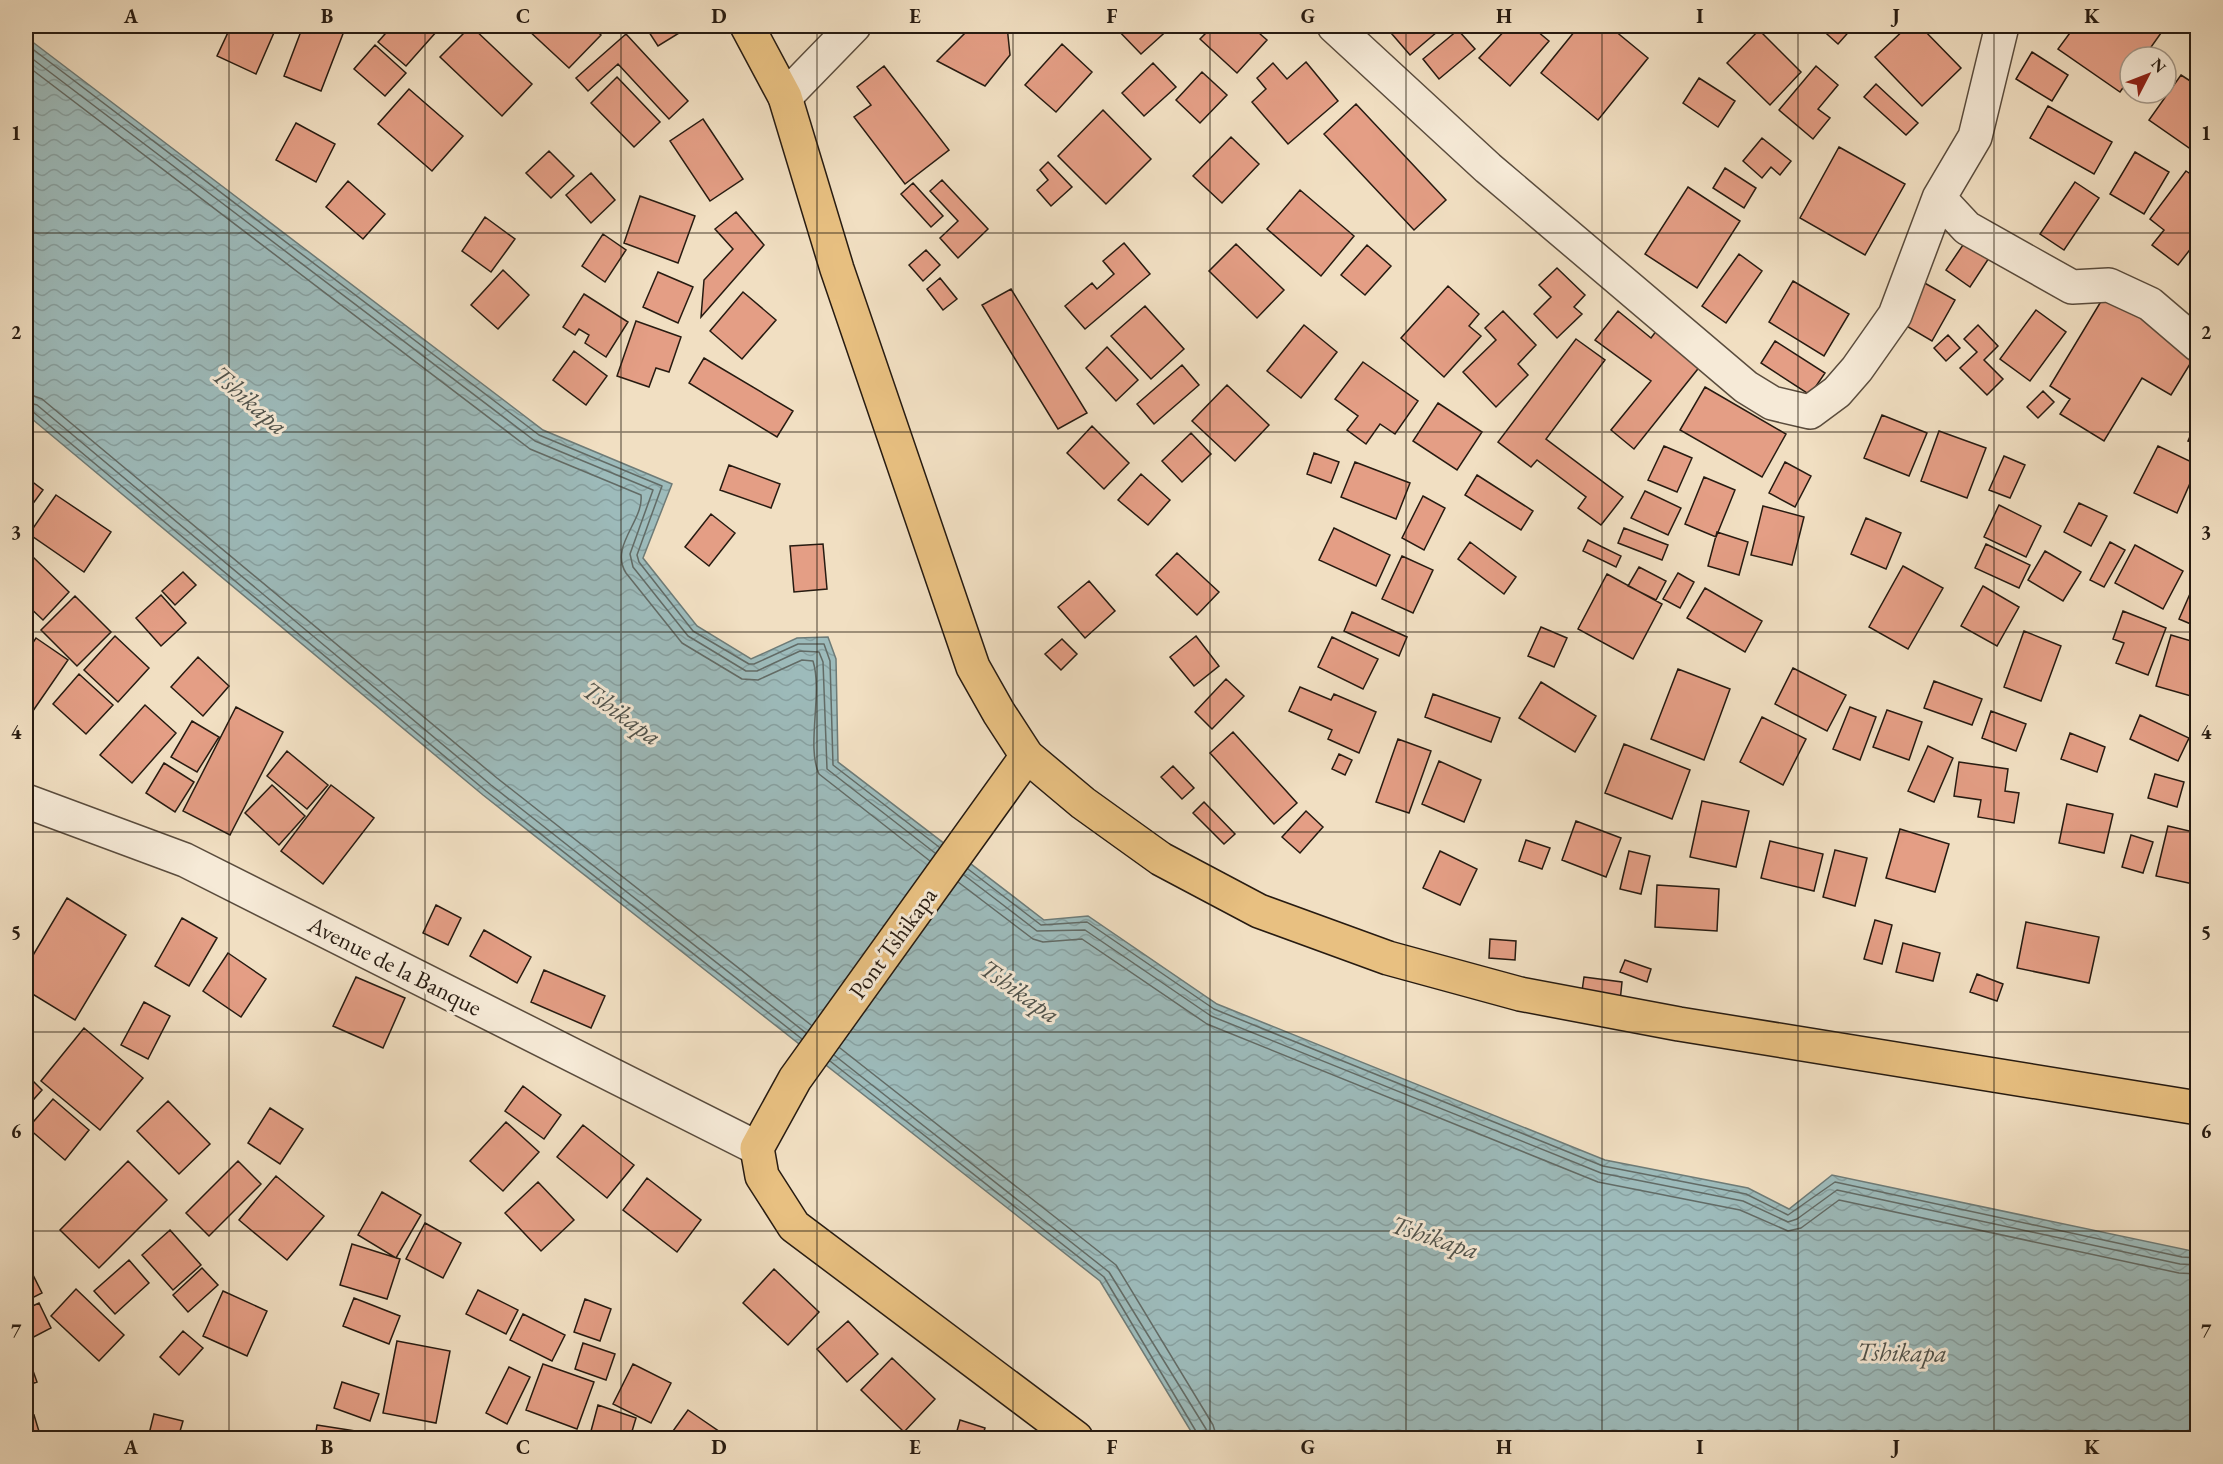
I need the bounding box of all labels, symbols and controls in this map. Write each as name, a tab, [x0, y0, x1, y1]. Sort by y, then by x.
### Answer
text: A	[123, 3, 139, 29]
text: B	[321, 3, 333, 29]
text: C	[516, 3, 530, 29]
text: D	[711, 3, 727, 29]
text: E	[909, 3, 921, 29]
text: F	[1107, 3, 1118, 29]
text: G	[1301, 3, 1315, 29]
text: H	[1496, 3, 1512, 29]
text: I	[1696, 3, 1704, 29]
text: J	[1890, 3, 1900, 29]
text: K	[2084, 3, 2100, 29]
north arrow	[2118, 45, 2178, 105]
text: N	[2147, 53, 2171, 77]
text: 1	[11, 120, 21, 146]
text: 1	[2201, 120, 2211, 146]
text: 2	[11, 319, 22, 345]
text: 2	[2201, 319, 2212, 345]
water label: Tshikapa	[205, 358, 295, 442]
text: 3	[11, 519, 21, 545]
text: 3	[2201, 519, 2211, 545]
water label: Tshikapa	[576, 673, 668, 753]
text: 4	[11, 719, 22, 745]
text: 4	[2201, 719, 2212, 745]
street label: Pont Tshikapa	[842, 880, 944, 1005]
street label: Avenue de la Banque	[302, 908, 487, 1023]
text: 5	[11, 919, 21, 945]
text: 5	[2201, 919, 2211, 945]
water label: Tshikapa	[973, 951, 1067, 1031]
text: 6	[11, 1118, 22, 1144]
text: 6	[2201, 1118, 2212, 1144]
water label: Tshikapa	[1387, 1207, 1483, 1267]
text: 7	[11, 1318, 22, 1344]
text: 7	[2201, 1318, 2212, 1344]
water label: Tshikapa	[1857, 1334, 1947, 1370]
text: A	[123, 1434, 139, 1460]
text: B	[321, 1434, 333, 1460]
text: C	[516, 1434, 530, 1460]
text: D	[711, 1434, 727, 1460]
text: E	[909, 1434, 921, 1460]
text: F	[1107, 1434, 1118, 1460]
text: G	[1301, 1434, 1315, 1460]
text: H	[1496, 1434, 1512, 1460]
text: I	[1696, 1434, 1704, 1460]
text: J	[1890, 1434, 1900, 1460]
text: K	[2084, 1434, 2100, 1460]

